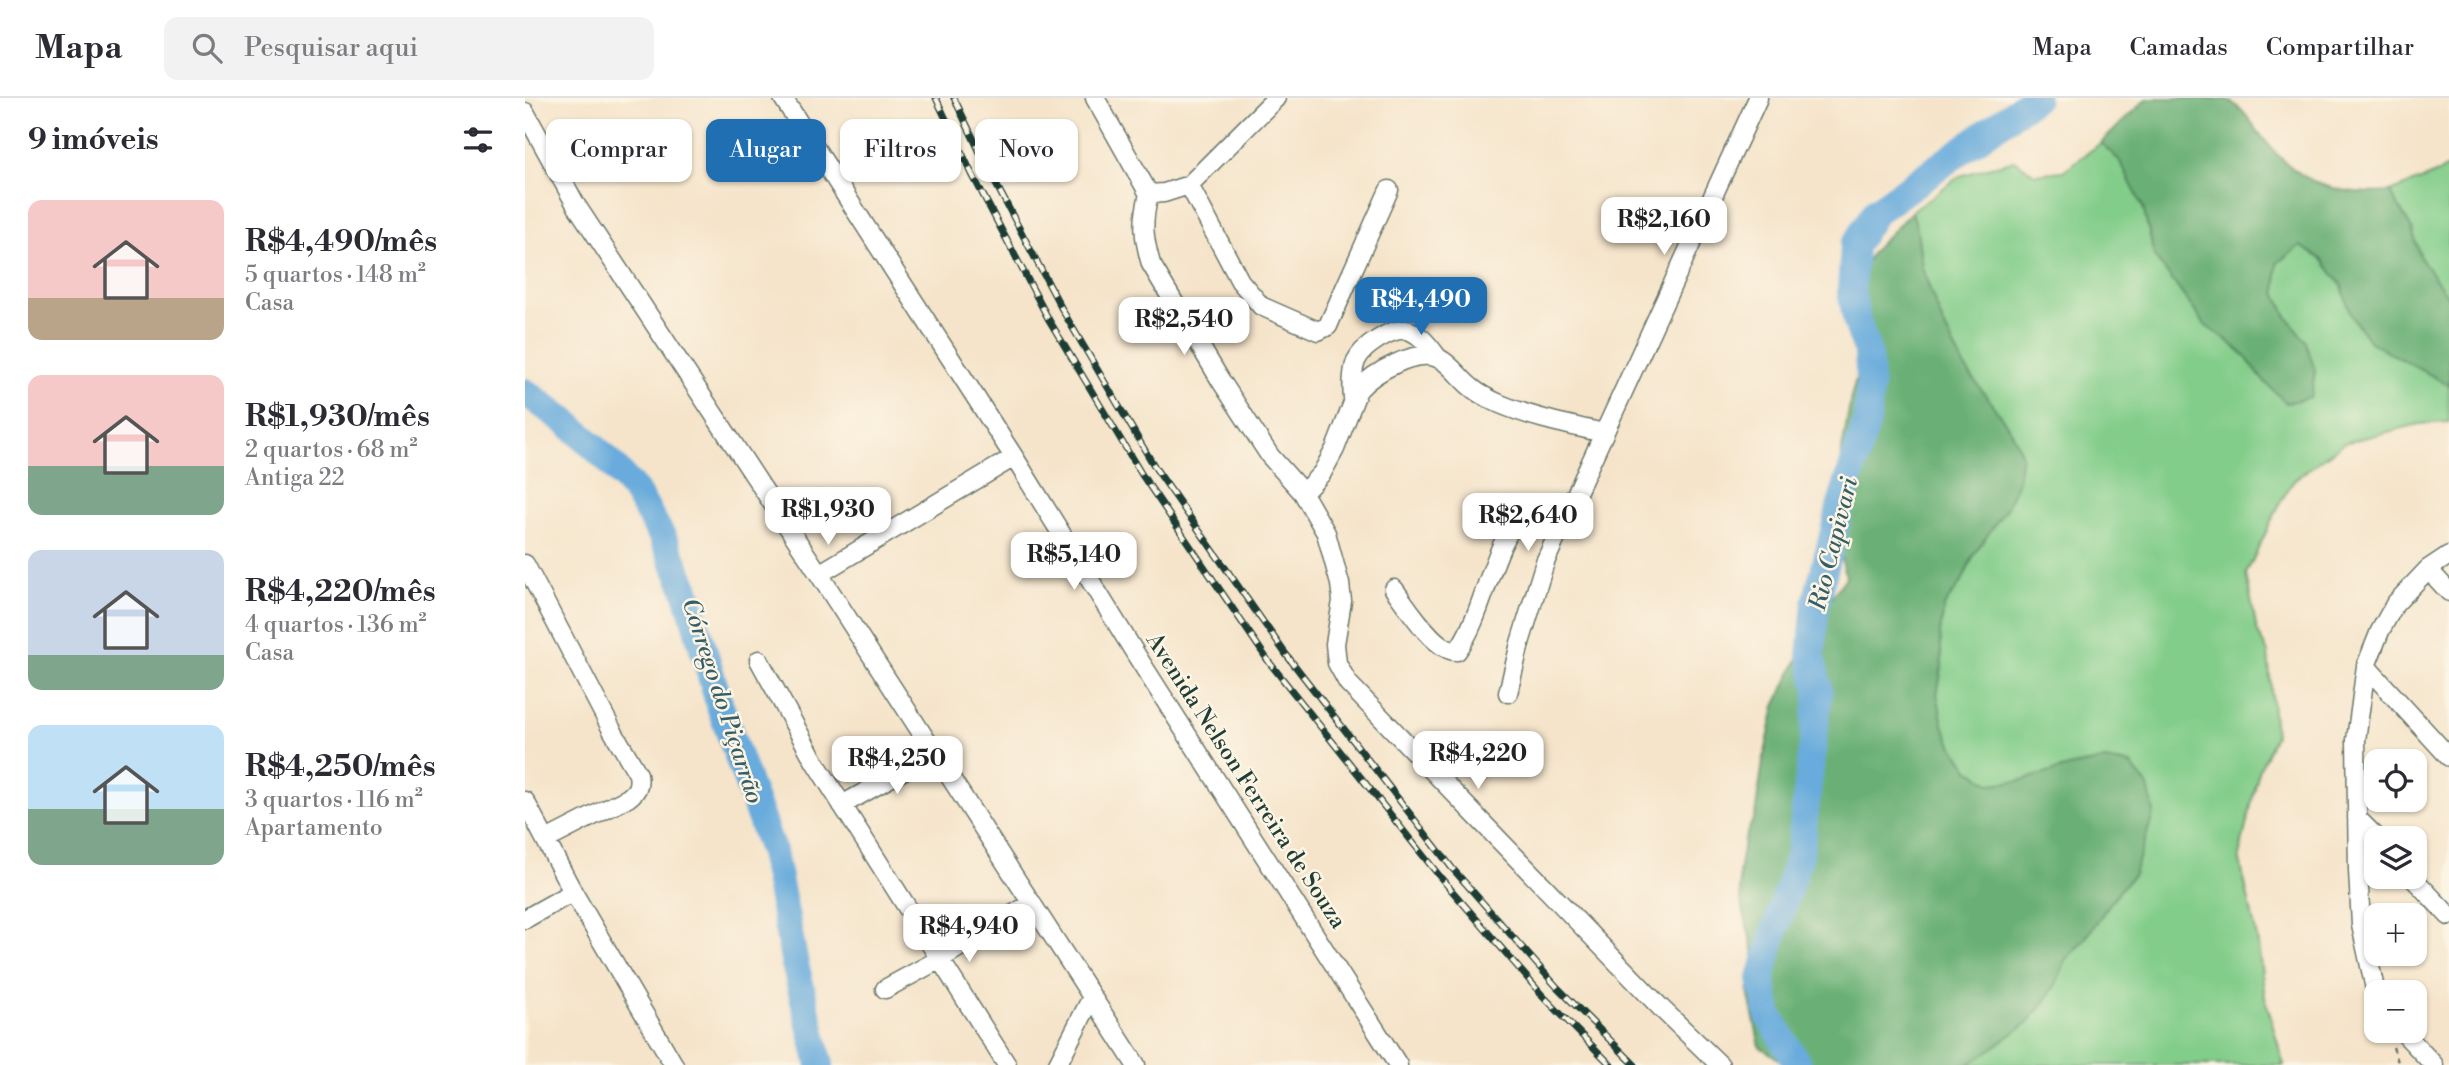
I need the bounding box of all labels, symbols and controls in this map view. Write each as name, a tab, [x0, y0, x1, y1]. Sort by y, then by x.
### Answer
search box	[164, 17, 654, 80]
text: Mapa	[35, 28, 122, 69]
icon: search	[188, 29, 226, 67]
text: Pesquisar aqui	[244, 32, 418, 64]
text: Mapa	[2032, 33, 2092, 63]
text: Camadas	[2130, 33, 2228, 63]
text: Compartilhar	[2266, 33, 2414, 63]
chip: Comprar	[546, 119, 692, 182]
chip: Alugar	[706, 119, 826, 182]
chip: Filtros	[840, 119, 961, 182]
chip: Novo	[975, 119, 1078, 182]
text: 9 imóveis	[28, 121, 159, 159]
icon: filters	[459, 121, 497, 159]
pin: R$2,160	[1599, 198, 1729, 257]
text: R$2,160	[1617, 206, 1711, 234]
text: R$4,490/mês	[245, 223, 437, 261]
icon: home	[84, 228, 168, 312]
text: 5 quartos · 148 m²	[245, 261, 426, 289]
pin: R$4,490	[1356, 278, 1486, 337]
text: R$4,490	[1371, 286, 1471, 314]
text: Casa	[245, 289, 294, 317]
pin: R$2,540	[1119, 298, 1249, 357]
text: R$2,540	[1135, 306, 1233, 334]
text: R$1,930/mês	[245, 398, 430, 436]
icon: home	[84, 403, 168, 487]
text: 2 quartos · 68 m²	[245, 436, 418, 464]
text: Antiga 22	[245, 464, 345, 492]
water label: Rio Capivari	[1803, 474, 1865, 615]
pin: R$1,930	[763, 488, 893, 547]
pin: R$2,640	[1463, 494, 1593, 553]
text: R$1,930	[781, 496, 875, 524]
text: R$2,640	[1478, 502, 1578, 530]
pin: R$5,140	[1009, 532, 1139, 592]
text: R$5,140	[1027, 541, 1121, 569]
text: R$4,220/mês	[245, 573, 436, 611]
icon: home	[84, 578, 168, 662]
water label: Córrego do Piçarrão	[675, 595, 769, 807]
text: 4 quartos · 136 m²	[245, 611, 427, 639]
street label: Avenida Nelson Ferreira de Souza	[1139, 627, 1352, 934]
text: Casa	[245, 639, 294, 667]
pin: R$4,220	[1413, 732, 1543, 791]
pin: R$4,250	[832, 736, 962, 796]
text: R$4,220	[1429, 740, 1527, 768]
text: R$4,250	[848, 745, 946, 773]
text: R$4,250/mês	[245, 748, 436, 786]
map controls	[2364, 749, 2427, 1043]
button: locate	[2364, 749, 2427, 812]
icon: home	[84, 753, 168, 837]
text: 3 quartos · 116 m²	[245, 786, 423, 814]
text: Apartamento	[245, 814, 383, 842]
button: layers	[2364, 826, 2427, 889]
button: +	[2364, 903, 2427, 966]
pin: R$4,940	[904, 904, 1034, 964]
text: R$4,940	[919, 913, 1019, 941]
button: −	[2364, 980, 2427, 1043]

